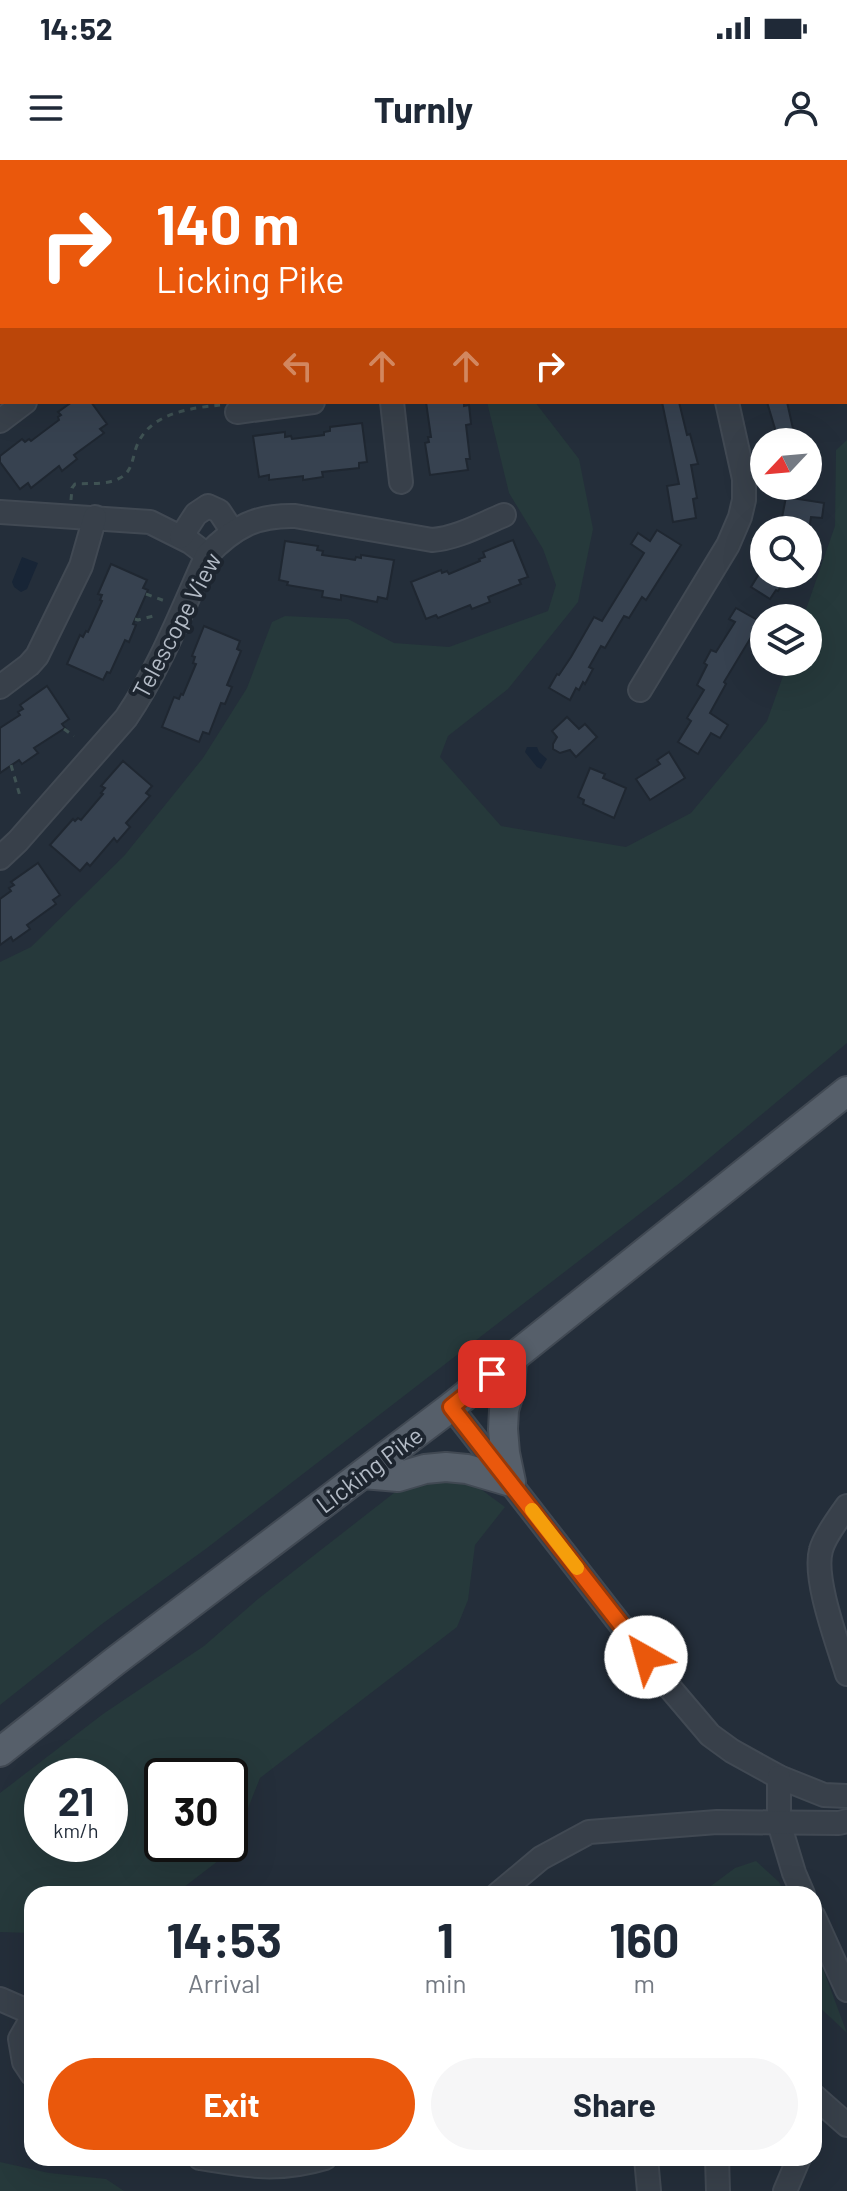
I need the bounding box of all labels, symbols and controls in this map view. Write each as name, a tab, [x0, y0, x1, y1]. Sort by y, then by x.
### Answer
text: 14:52	[40, 10, 113, 46]
icon: menu	[24, 86, 68, 130]
icon: person	[779, 86, 823, 130]
text: Turnly	[374, 87, 473, 130]
text: 140 m	[156, 189, 300, 256]
icon: right	[24, 192, 128, 296]
text: Licking Pike	[156, 257, 344, 300]
icon: left	[276, 344, 320, 388]
icon: ahead	[360, 344, 404, 388]
icon: ahead	[444, 344, 488, 388]
icon: right	[528, 344, 572, 388]
north arrow	[750, 428, 822, 500]
map controls	[750, 428, 822, 676]
button: search	[750, 516, 822, 588]
street label: Telescope View	[125, 547, 227, 703]
button: layers	[750, 604, 822, 676]
pin	[458, 1340, 526, 1408]
icon: arrive	[470, 1352, 514, 1396]
street label: Licking Pike	[310, 1420, 428, 1518]
position arrow	[604, 1615, 688, 1699]
speed limit sign: 30	[144, 1758, 248, 1862]
text: 21	[58, 1776, 94, 1824]
text: km/h	[53, 1818, 99, 1842]
text: 14:53	[167, 1910, 282, 1968]
text: 1	[437, 1910, 454, 1968]
text: 160	[609, 1910, 679, 1968]
text: Arrival	[188, 1967, 261, 1998]
text: min	[424, 1967, 467, 1998]
text: m	[634, 1967, 655, 1998]
button: Exit	[48, 2058, 415, 2150]
button: Share	[431, 2058, 798, 2150]

